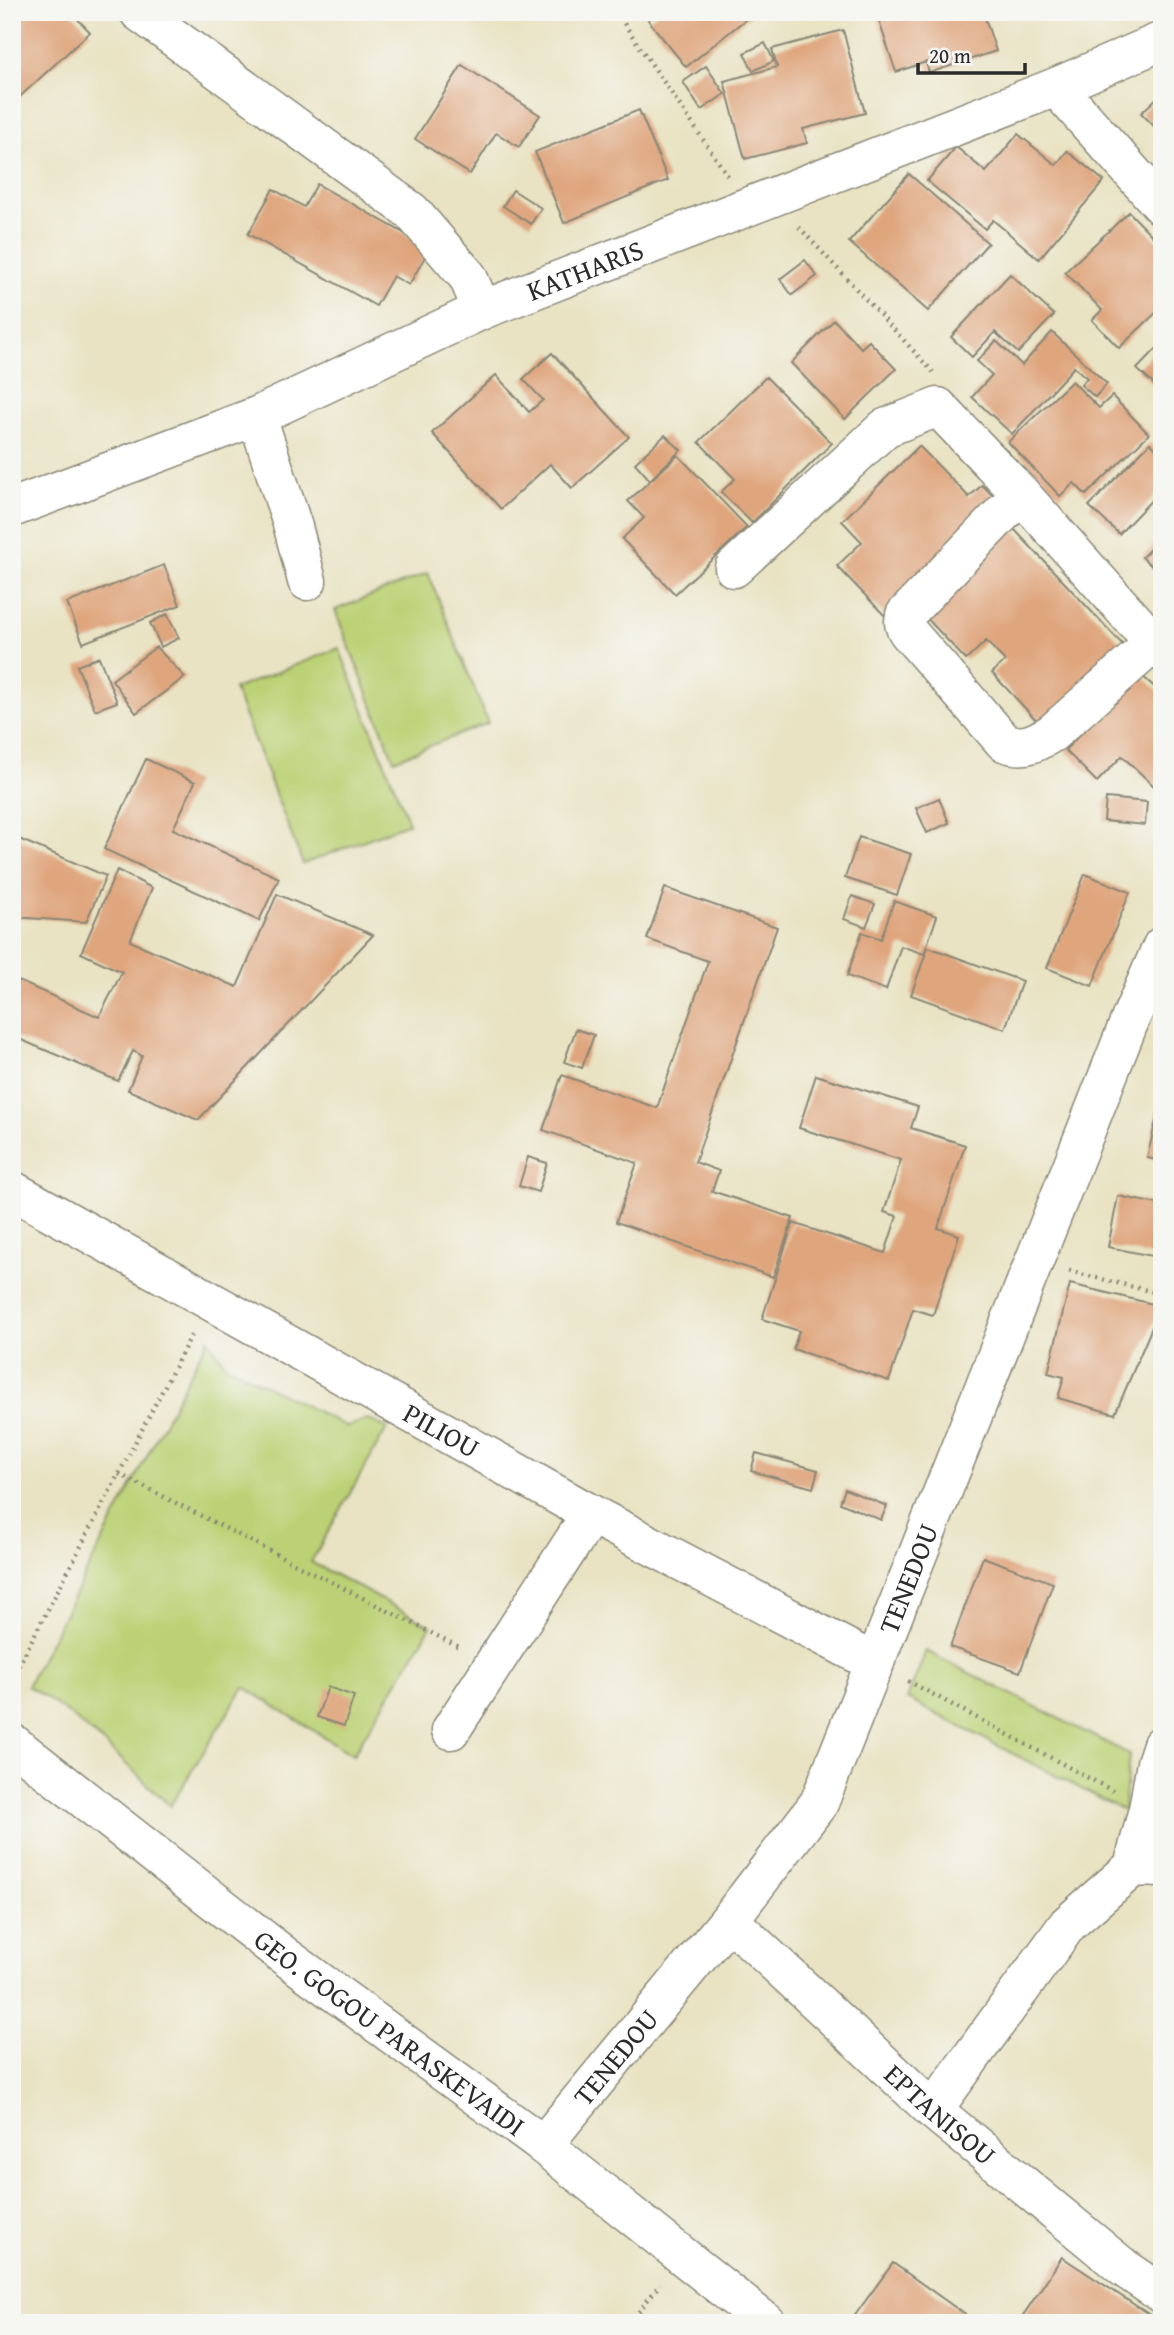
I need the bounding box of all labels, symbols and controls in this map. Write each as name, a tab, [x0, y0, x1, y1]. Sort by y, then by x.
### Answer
scale bar	[918, 32, 1025, 76]
text: 20 m	[929, 40, 971, 71]
street label: KATHARIS	[521, 228, 649, 311]
street label: PILIOU	[396, 1392, 487, 1468]
street label: TENEDOU	[867, 1517, 948, 1639]
street label: GEO. GOGOU PARASKEVAIDI	[246, 1919, 534, 2145]
street label: TENEDOU	[563, 1999, 668, 2114]
street label: EPTANISOU	[876, 2054, 1005, 2174]

